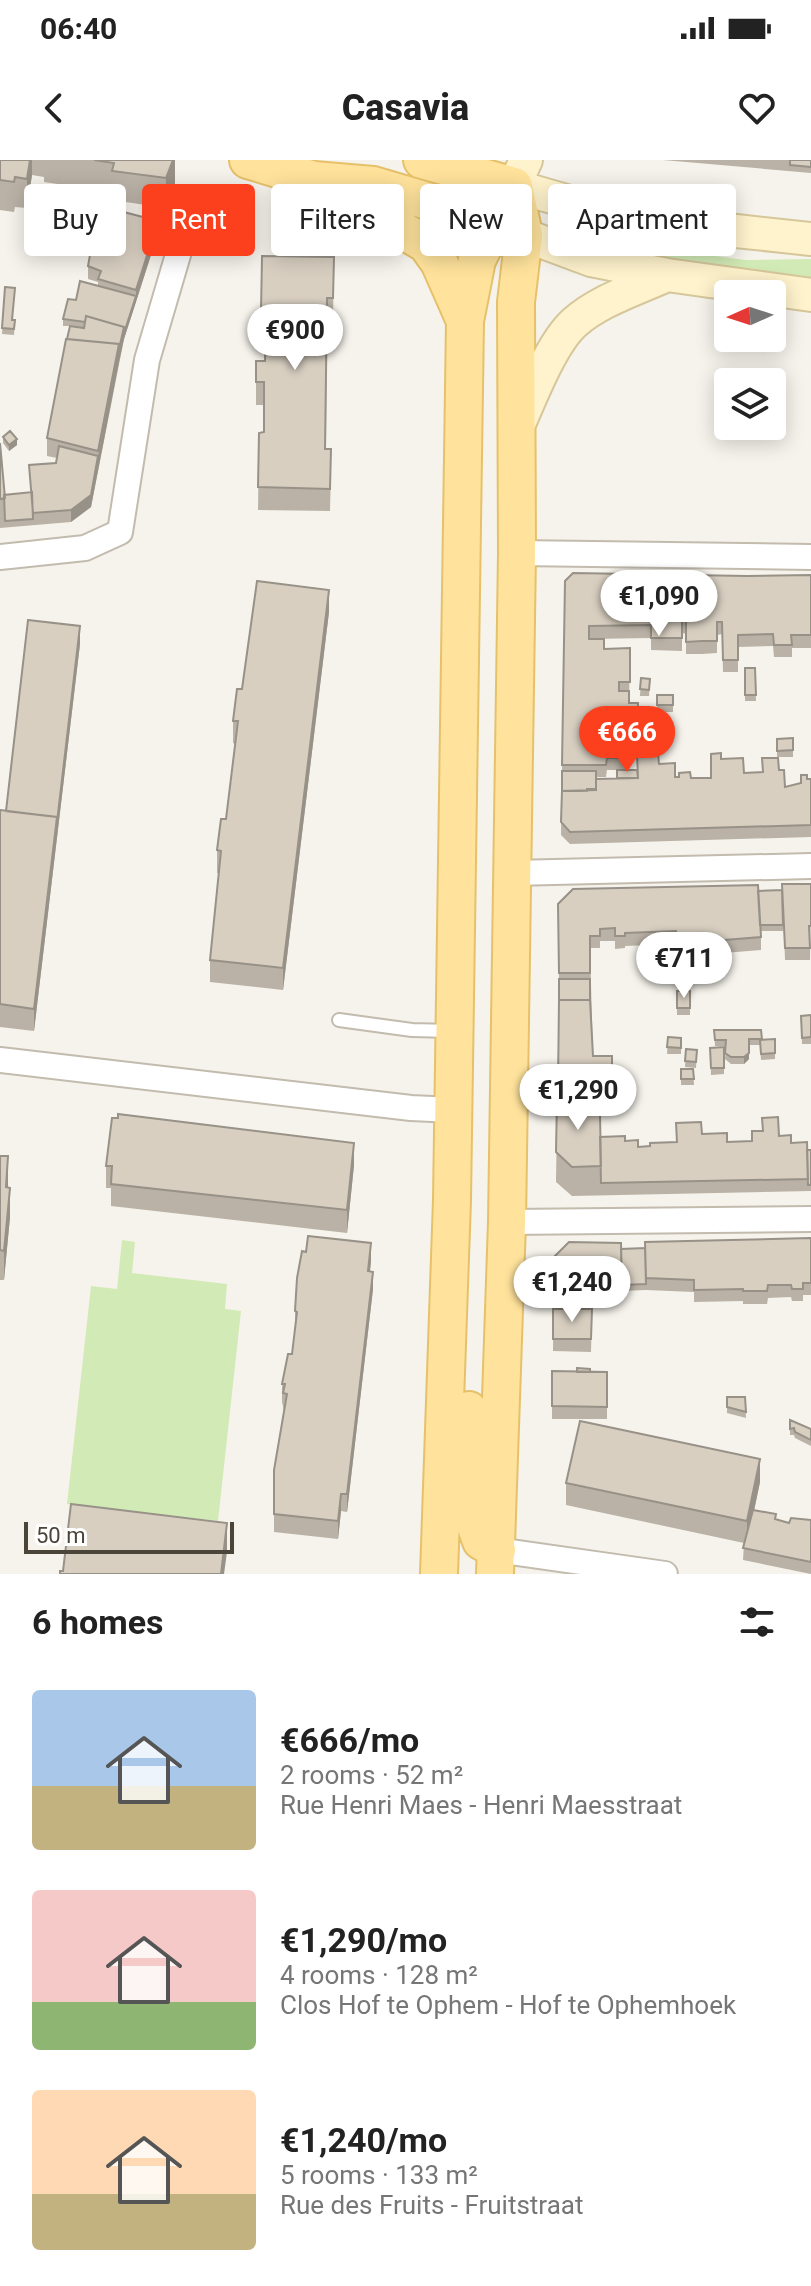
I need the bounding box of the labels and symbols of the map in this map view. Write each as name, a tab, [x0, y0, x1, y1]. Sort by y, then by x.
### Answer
north arrow	[714, 280, 786, 352]
pin: €900	[248, 304, 342, 372]
pin: €1,090	[594, 570, 724, 638]
pin: €666	[580, 706, 674, 774]
pin: €711	[637, 932, 731, 1000]
pin: €1,290	[513, 1064, 643, 1132]
pin: €1,240	[507, 1256, 637, 1324]
scale bar	[24, 1518, 234, 1554]

